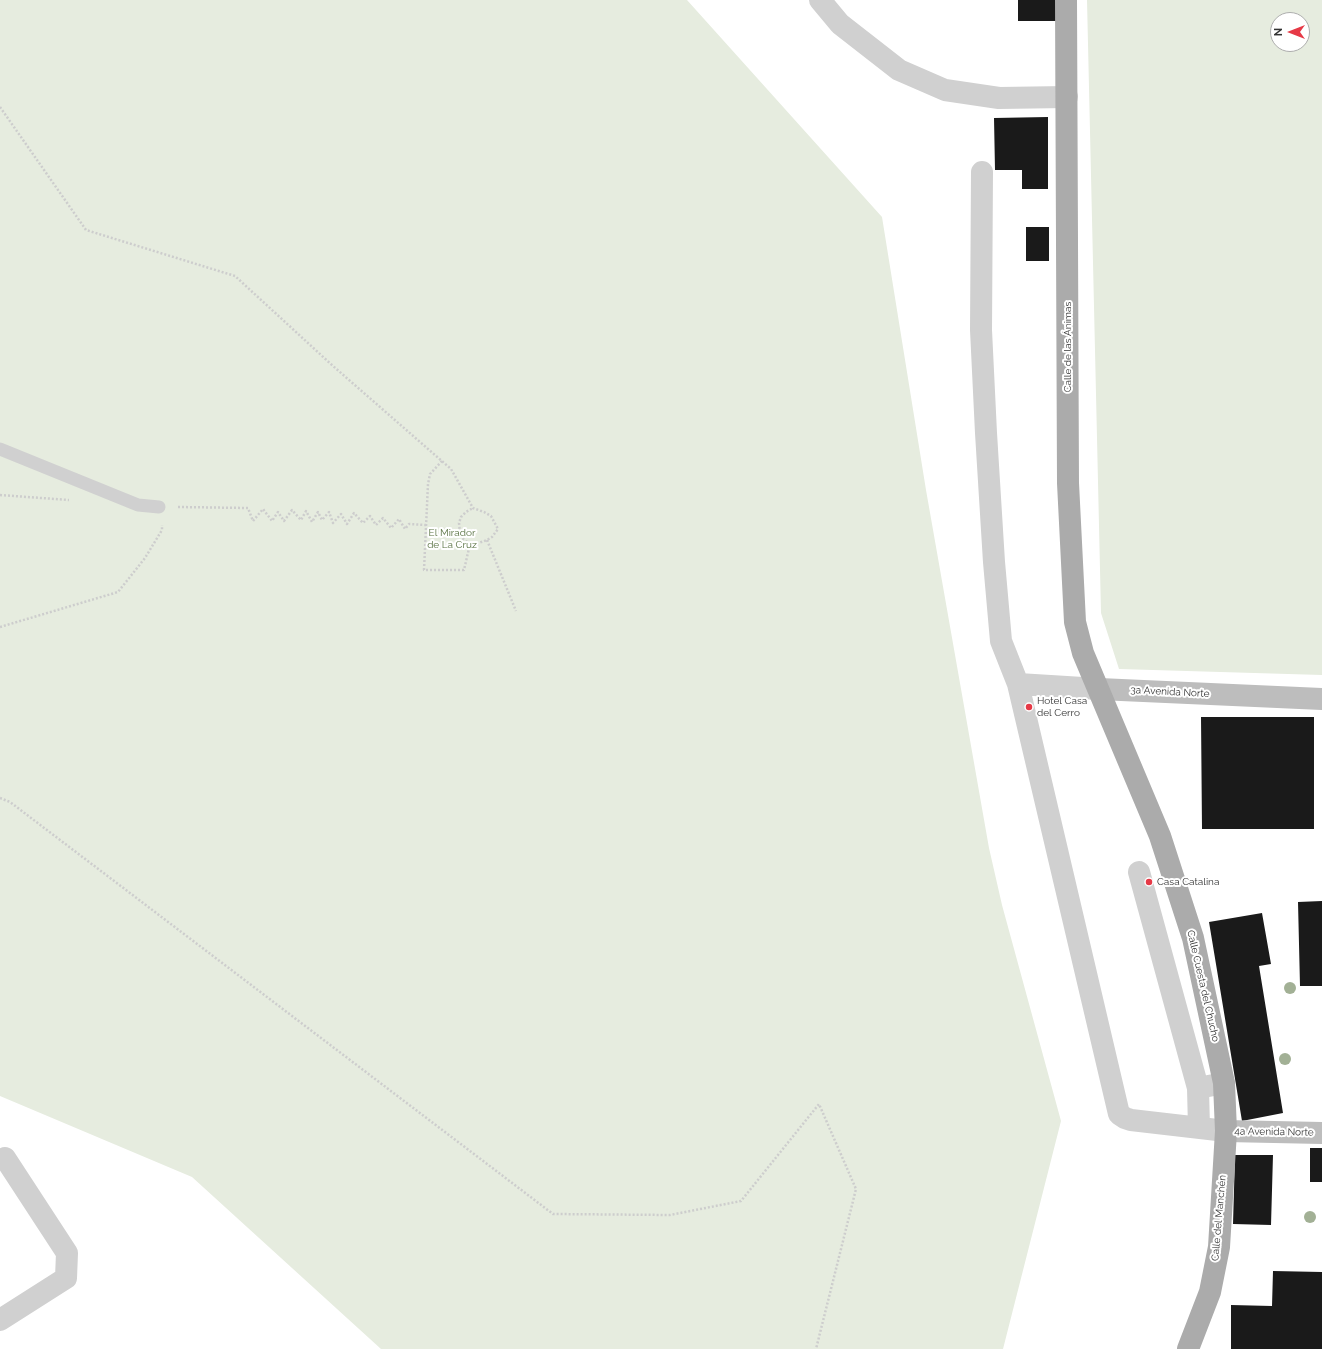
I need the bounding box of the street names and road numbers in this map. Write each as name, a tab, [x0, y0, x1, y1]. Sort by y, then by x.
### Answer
street label: Calle de las Ánimas	[1062, 302, 1074, 392]
street label: 3a Avenida Norte	[1130, 684, 1210, 700]
street label: Calle Cuesta del Chucho	[1184, 929, 1222, 1043]
street label: 4a Avenida Norte	[1234, 1125, 1314, 1139]
street label: Calle del Manchén	[1209, 1174, 1229, 1262]

